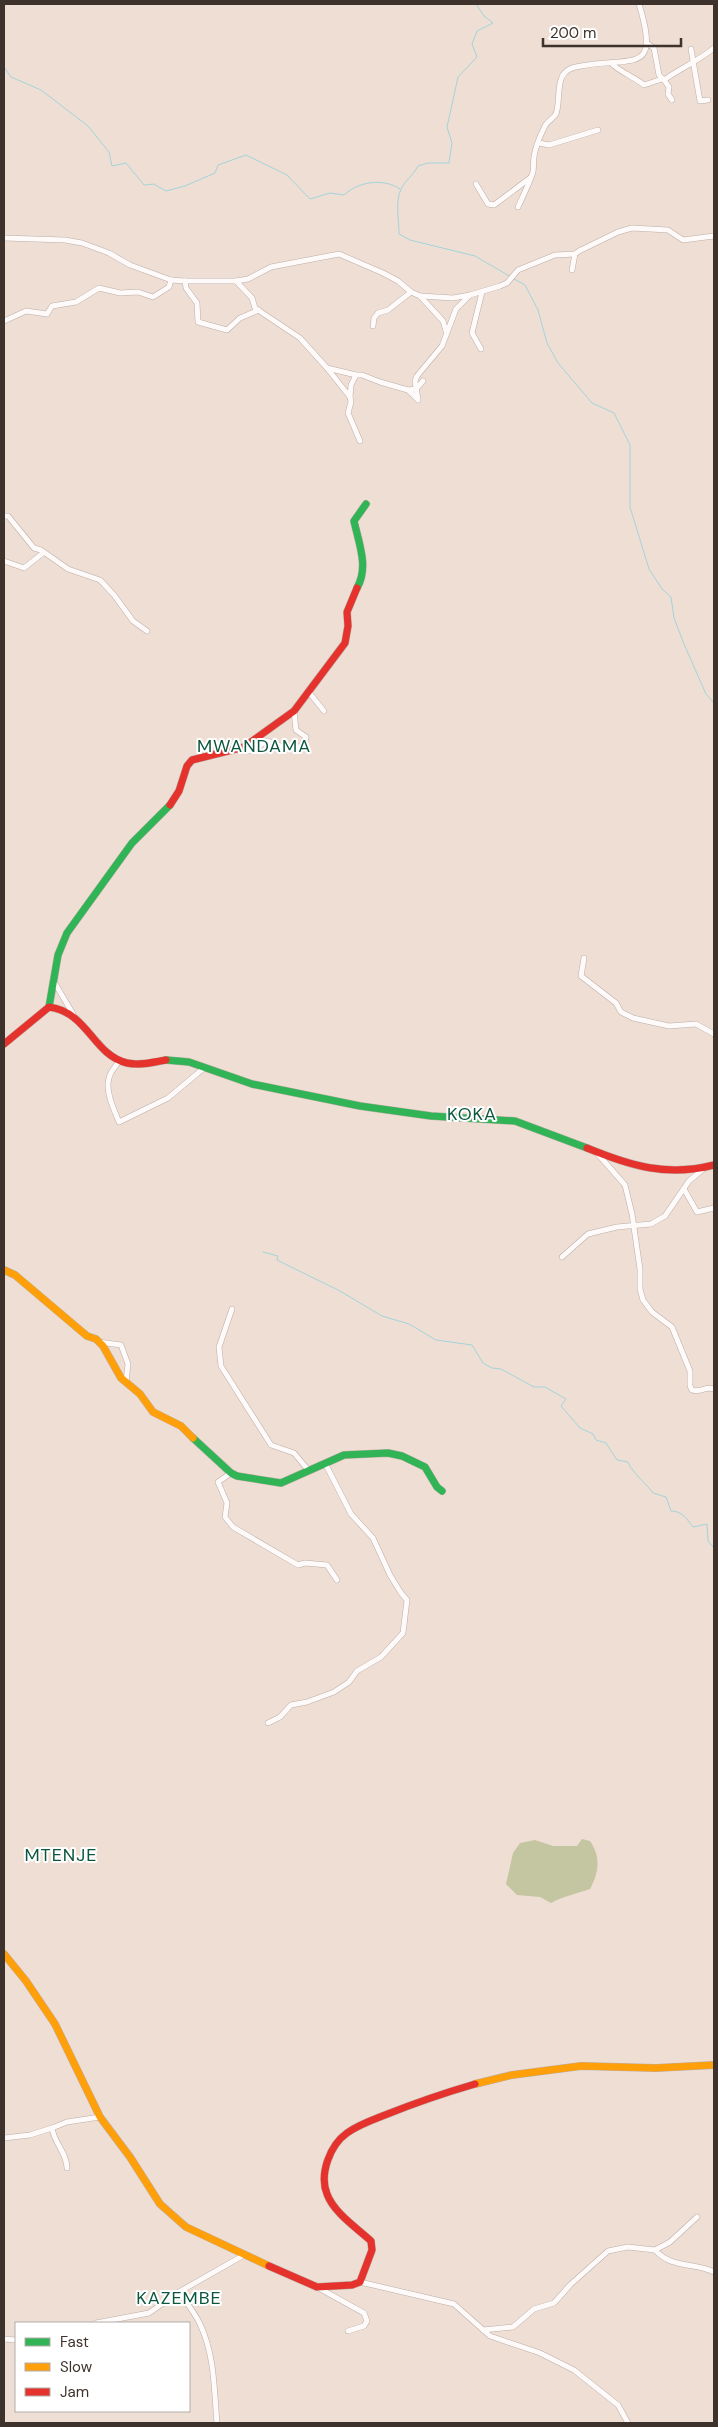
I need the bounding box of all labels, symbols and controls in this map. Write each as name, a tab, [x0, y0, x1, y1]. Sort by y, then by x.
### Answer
scale bar	[543, 15, 680, 47]
text: 200 m	[550, 23, 596, 43]
district label: MWANDAMA	[197, 734, 311, 758]
district label: KOKA	[447, 1102, 497, 1126]
district label: MTENJE	[24, 1843, 98, 1867]
district label: KAZEMBE	[136, 2286, 222, 2310]
legend	[15, 2322, 190, 2412]
text: Fast	[60, 2332, 89, 2352]
text: Slow	[60, 2357, 93, 2377]
text: Jam	[60, 2382, 89, 2402]

